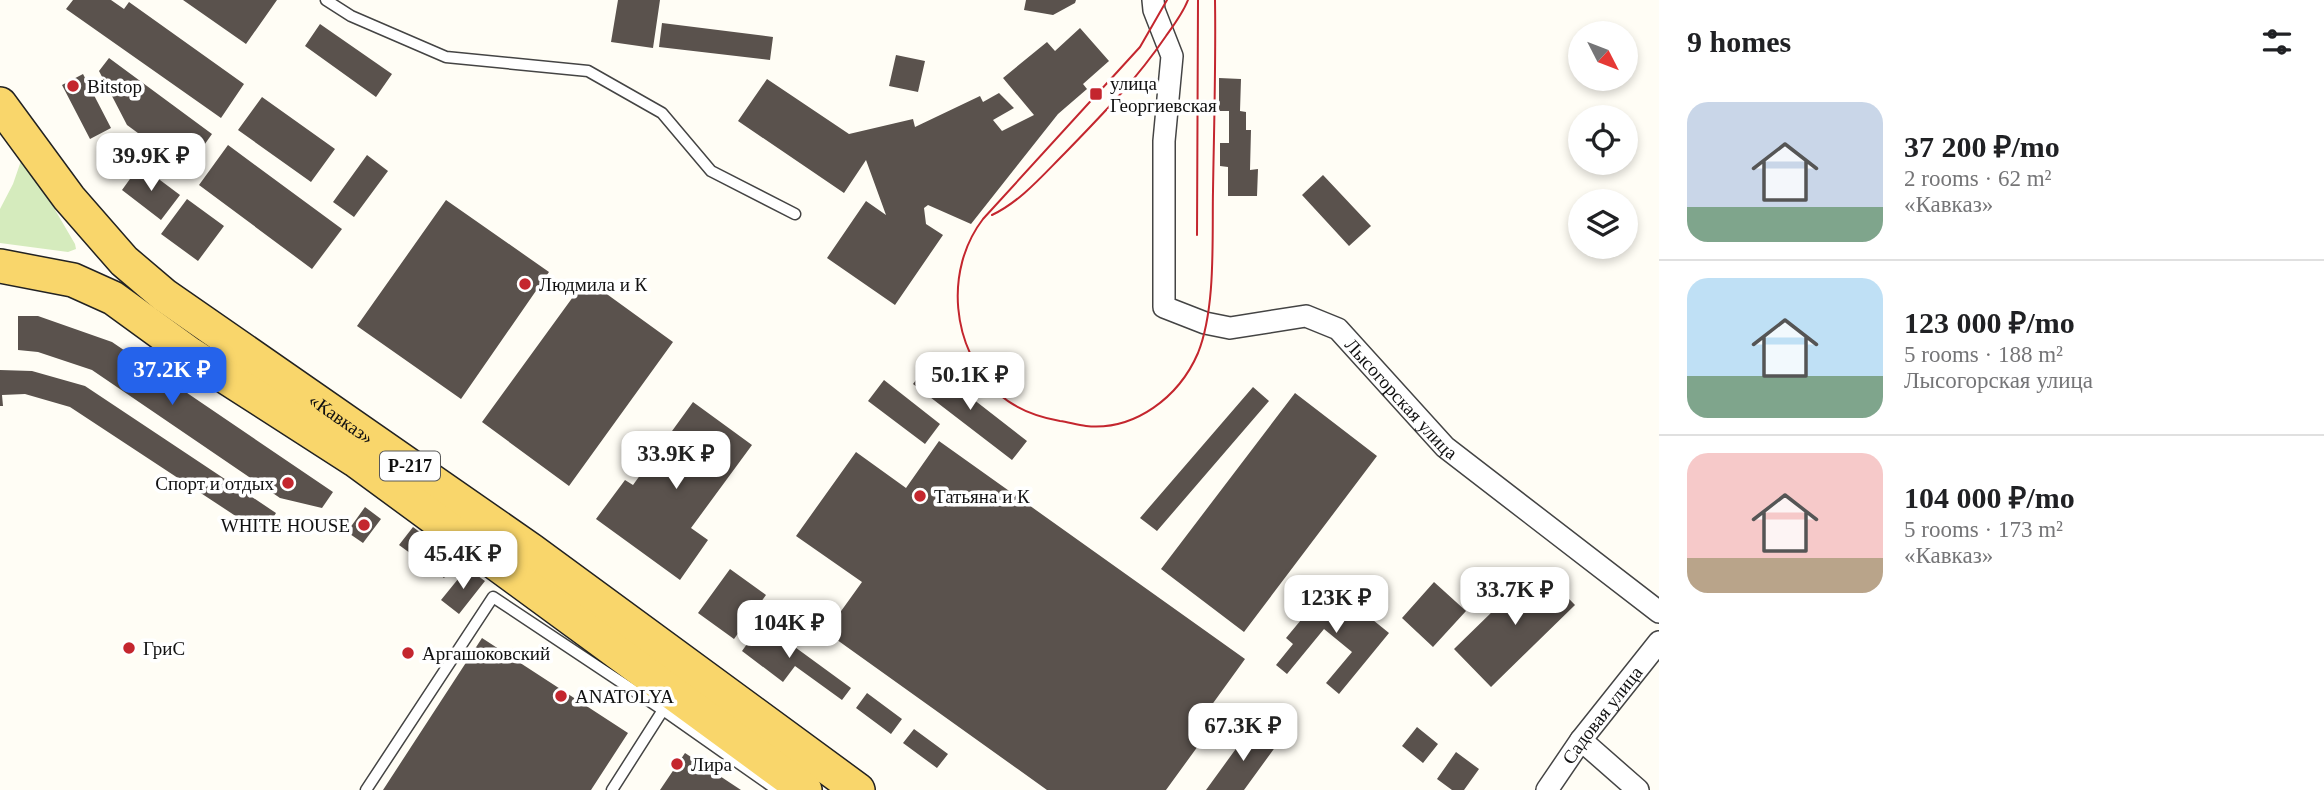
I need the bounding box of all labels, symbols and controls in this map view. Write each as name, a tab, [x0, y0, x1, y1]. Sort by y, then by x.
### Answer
north arrow	[1568, 21, 1638, 91]
map controls	[1568, 21, 1638, 259]
icon: filters	[2258, 23, 2296, 61]
text: 9 homes	[1687, 25, 1791, 58]
place label: улица Георгиевская	[1110, 73, 1217, 116]
place label: Bitstop	[87, 76, 142, 97]
marker: Bitstop	[65, 78, 81, 94]
marker: улица Георгиевская	[1088, 86, 1104, 102]
button: locate	[1568, 105, 1638, 175]
icon: home	[1743, 130, 1827, 214]
text: 37 200 ₽/mo	[1904, 130, 2060, 163]
pin: 39.9K ₽	[86, 134, 216, 193]
text: 39.9K ₽	[112, 143, 190, 168]
text: 2 rooms · 62 m²	[1904, 166, 2051, 191]
button: layers	[1568, 189, 1638, 259]
text: «Кавказ»	[1904, 192, 1993, 217]
place label: Людмила и К	[539, 274, 648, 295]
marker: Людмила и К	[517, 276, 533, 292]
icon: home	[1743, 306, 1827, 390]
text: 123 000 ₽/mo	[1904, 306, 2075, 339]
street label: Лысогорская улица	[1341, 334, 1462, 464]
text: 5 rooms · 188 m²	[1904, 342, 2063, 367]
pin: 37.2K ₽	[107, 348, 237, 407]
pin: 50.1K ₽	[905, 352, 1035, 412]
text: 37.2K ₽	[133, 357, 211, 382]
text: 50.1K ₽	[931, 362, 1009, 387]
text: Лысогорская улица	[1904, 368, 2093, 393]
street label: «Кавказ»	[305, 389, 378, 448]
pin: 33.9K ₽	[611, 432, 741, 491]
text: 33.9K ₽	[637, 441, 715, 466]
road number: Р-217	[380, 452, 440, 480]
place label: Спорт и отдых	[155, 473, 274, 494]
marker: Спорт и отдых	[280, 475, 296, 491]
icon: home	[1743, 481, 1827, 565]
text: 104 000 ₽/mo	[1904, 481, 2075, 514]
place label: Татьяна и К	[934, 486, 1030, 507]
marker: Татьяна и К	[912, 488, 928, 504]
place label: WHITE HOUSE	[221, 515, 350, 536]
marker: WHITE HOUSE	[356, 517, 372, 533]
text: 5 rooms · 173 m²	[1904, 517, 2063, 542]
pin: 45.4K ₽	[398, 532, 528, 591]
text: 45.4K ₽	[424, 541, 502, 566]
text: «Кавказ»	[1904, 543, 1993, 568]
pin: 33.7K ₽	[1450, 568, 1580, 627]
pin: 123K ₽	[1279, 576, 1393, 635]
text: 33.7K ₽	[1476, 577, 1554, 602]
text: 123K ₽	[1300, 585, 1372, 610]
pin: 104K ₽	[732, 600, 846, 660]
text: 104K ₽	[753, 610, 825, 635]
place label: ГриС	[143, 638, 185, 659]
marker: ГриС	[121, 640, 137, 656]
place label: Аргашоковский	[422, 643, 550, 664]
marker: Аргашоковский	[400, 645, 416, 661]
street label: Садовая улица	[1557, 661, 1647, 768]
place label: ANATOLYA	[575, 686, 674, 707]
marker: ANATOLYA	[553, 688, 569, 704]
pin: 67.3K ₽	[1178, 704, 1308, 763]
text: 67.3K ₽	[1204, 713, 1282, 738]
place label: Лира	[691, 754, 733, 775]
marker: Лира	[669, 756, 685, 772]

